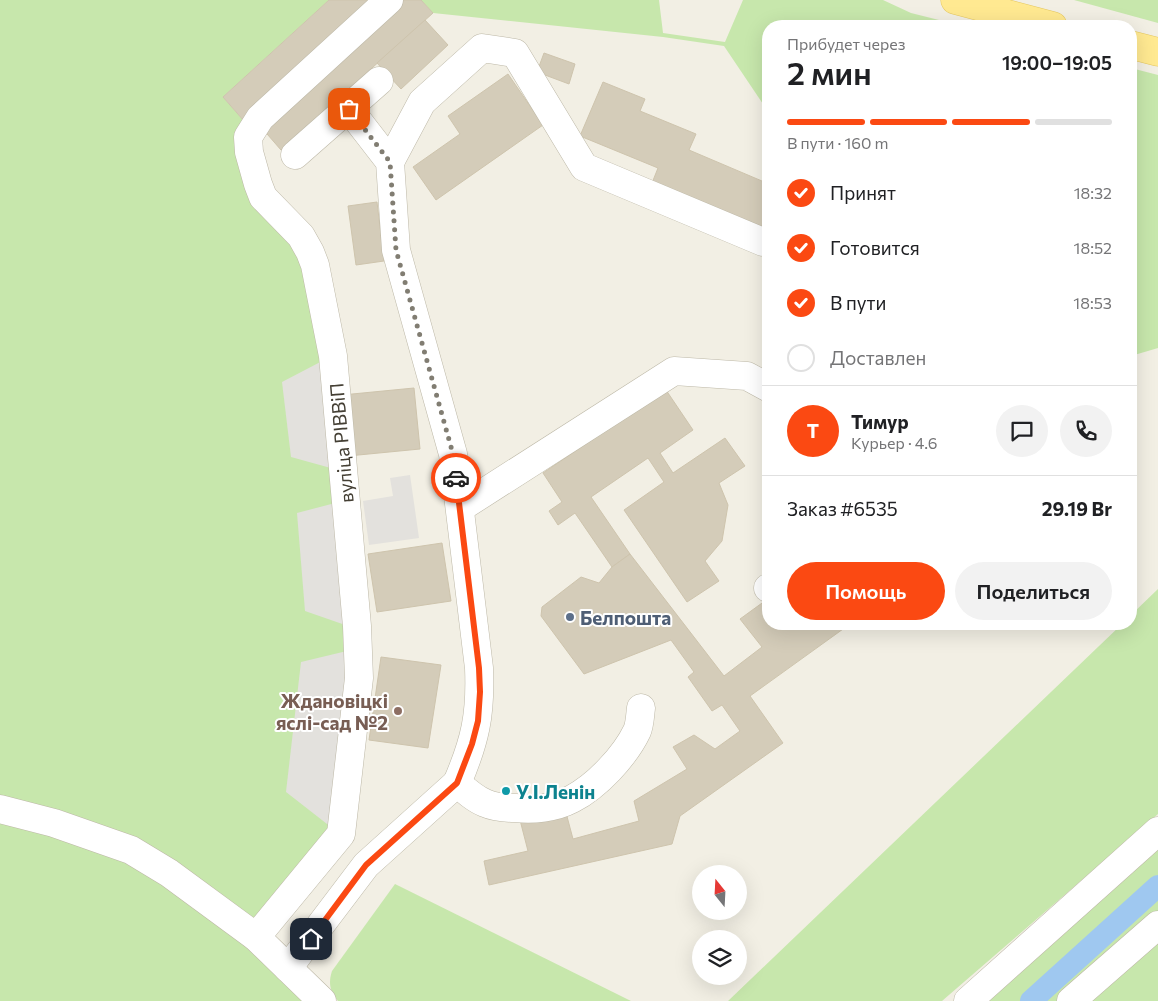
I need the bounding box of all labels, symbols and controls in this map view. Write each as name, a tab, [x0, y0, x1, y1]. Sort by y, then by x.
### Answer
text: Прибудет через	[787, 34, 906, 53]
text: 19:00–19:05	[1002, 51, 1112, 74]
text: 2 мин	[787, 52, 872, 92]
pin	[328, 88, 370, 130]
icon: bag	[335, 95, 363, 123]
text: В пути · 160 m	[787, 133, 888, 152]
icon: check	[787, 179, 815, 207]
text: Принят	[830, 181, 896, 204]
text: 18:32	[1074, 183, 1112, 202]
icon: check	[787, 234, 815, 262]
text: Готовится	[830, 236, 920, 259]
text: 18:52	[1074, 238, 1112, 257]
icon: check	[787, 289, 815, 317]
text: В пути	[830, 291, 886, 314]
text: 18:53	[1073, 293, 1112, 312]
text: Доставлен	[830, 346, 926, 369]
street label: вуліца РІВВіП	[324, 382, 358, 504]
button: chat	[996, 405, 1048, 457]
button: phone	[1060, 405, 1112, 457]
text: Тимур	[851, 410, 909, 433]
text: Т	[807, 419, 819, 442]
text: Курьер · 4.6	[851, 433, 937, 452]
courier	[431, 453, 481, 503]
icon: car	[442, 464, 470, 492]
text: Заказ #6535	[787, 497, 898, 520]
text: 29.19 Br	[1042, 497, 1112, 520]
button: Помощь	[787, 562, 945, 620]
button: Поделиться	[955, 562, 1112, 620]
place label: Белпошта	[580, 606, 671, 629]
marker: Белпошта	[564, 611, 576, 623]
place label: Ждановіцкі яслі-сад №2	[276, 689, 388, 734]
marker: Ждановіцкі яслі-сад №2	[392, 705, 404, 717]
place label: У.І.Ленін	[516, 780, 595, 803]
marker: У.І.Ленін	[500, 785, 512, 797]
north arrow	[692, 865, 748, 920]
map controls	[692, 865, 747, 985]
pin	[290, 918, 332, 960]
icon: home	[297, 925, 325, 953]
button: layers	[692, 930, 747, 985]

